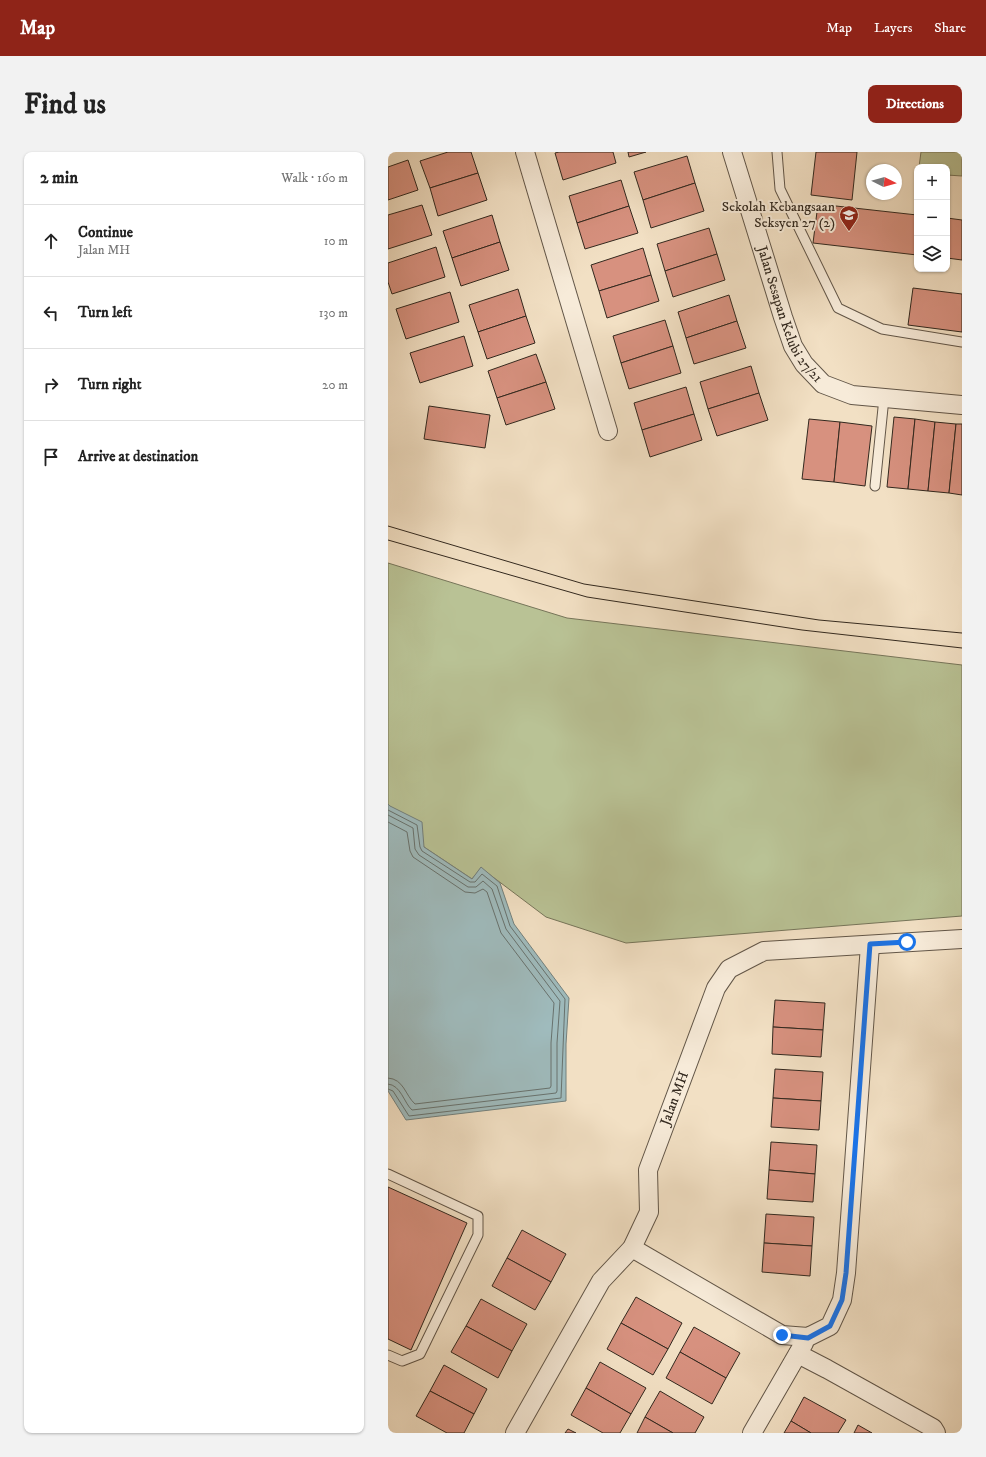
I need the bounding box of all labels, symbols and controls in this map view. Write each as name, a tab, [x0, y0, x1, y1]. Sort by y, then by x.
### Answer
text: Map	[20, 17, 55, 40]
text: Map	[826, 19, 852, 37]
text: Layers	[874, 19, 912, 37]
text: Share	[934, 19, 966, 37]
button: Directions	[868, 85, 962, 123]
text: Find us	[24, 87, 106, 122]
north arrow	[866, 164, 902, 200]
map controls	[914, 164, 950, 272]
button: +	[914, 164, 950, 200]
text: 2 min	[40, 167, 78, 189]
text: Walk · 160 m	[281, 170, 348, 186]
place label: Sekolah Kebangsaan Seksyen 27 (2)	[722, 198, 836, 232]
button: −	[914, 200, 950, 236]
school or university icon: Sekolah Kebangsaan Seksyen 27 (2)	[838, 204, 860, 232]
text: Continue	[78, 223, 133, 242]
icon: ahead	[40, 230, 62, 252]
text: 10 m	[324, 233, 348, 249]
button: layers	[914, 236, 950, 272]
text: Jalan MH	[78, 242, 130, 258]
street label: Jalan Sesapan Kelubi 27/21	[752, 242, 826, 387]
icon: left	[40, 302, 62, 324]
text: Turn left	[78, 303, 132, 322]
text: 130 m	[319, 305, 348, 321]
icon: right	[40, 374, 62, 396]
text: Turn right	[78, 375, 141, 394]
text: 20 m	[322, 377, 348, 393]
icon: arrive	[40, 446, 62, 468]
text: Arrive at destination	[78, 447, 198, 466]
route start	[898, 933, 916, 951]
street label: Jalan MH	[656, 1069, 693, 1130]
route end	[773, 1326, 791, 1344]

